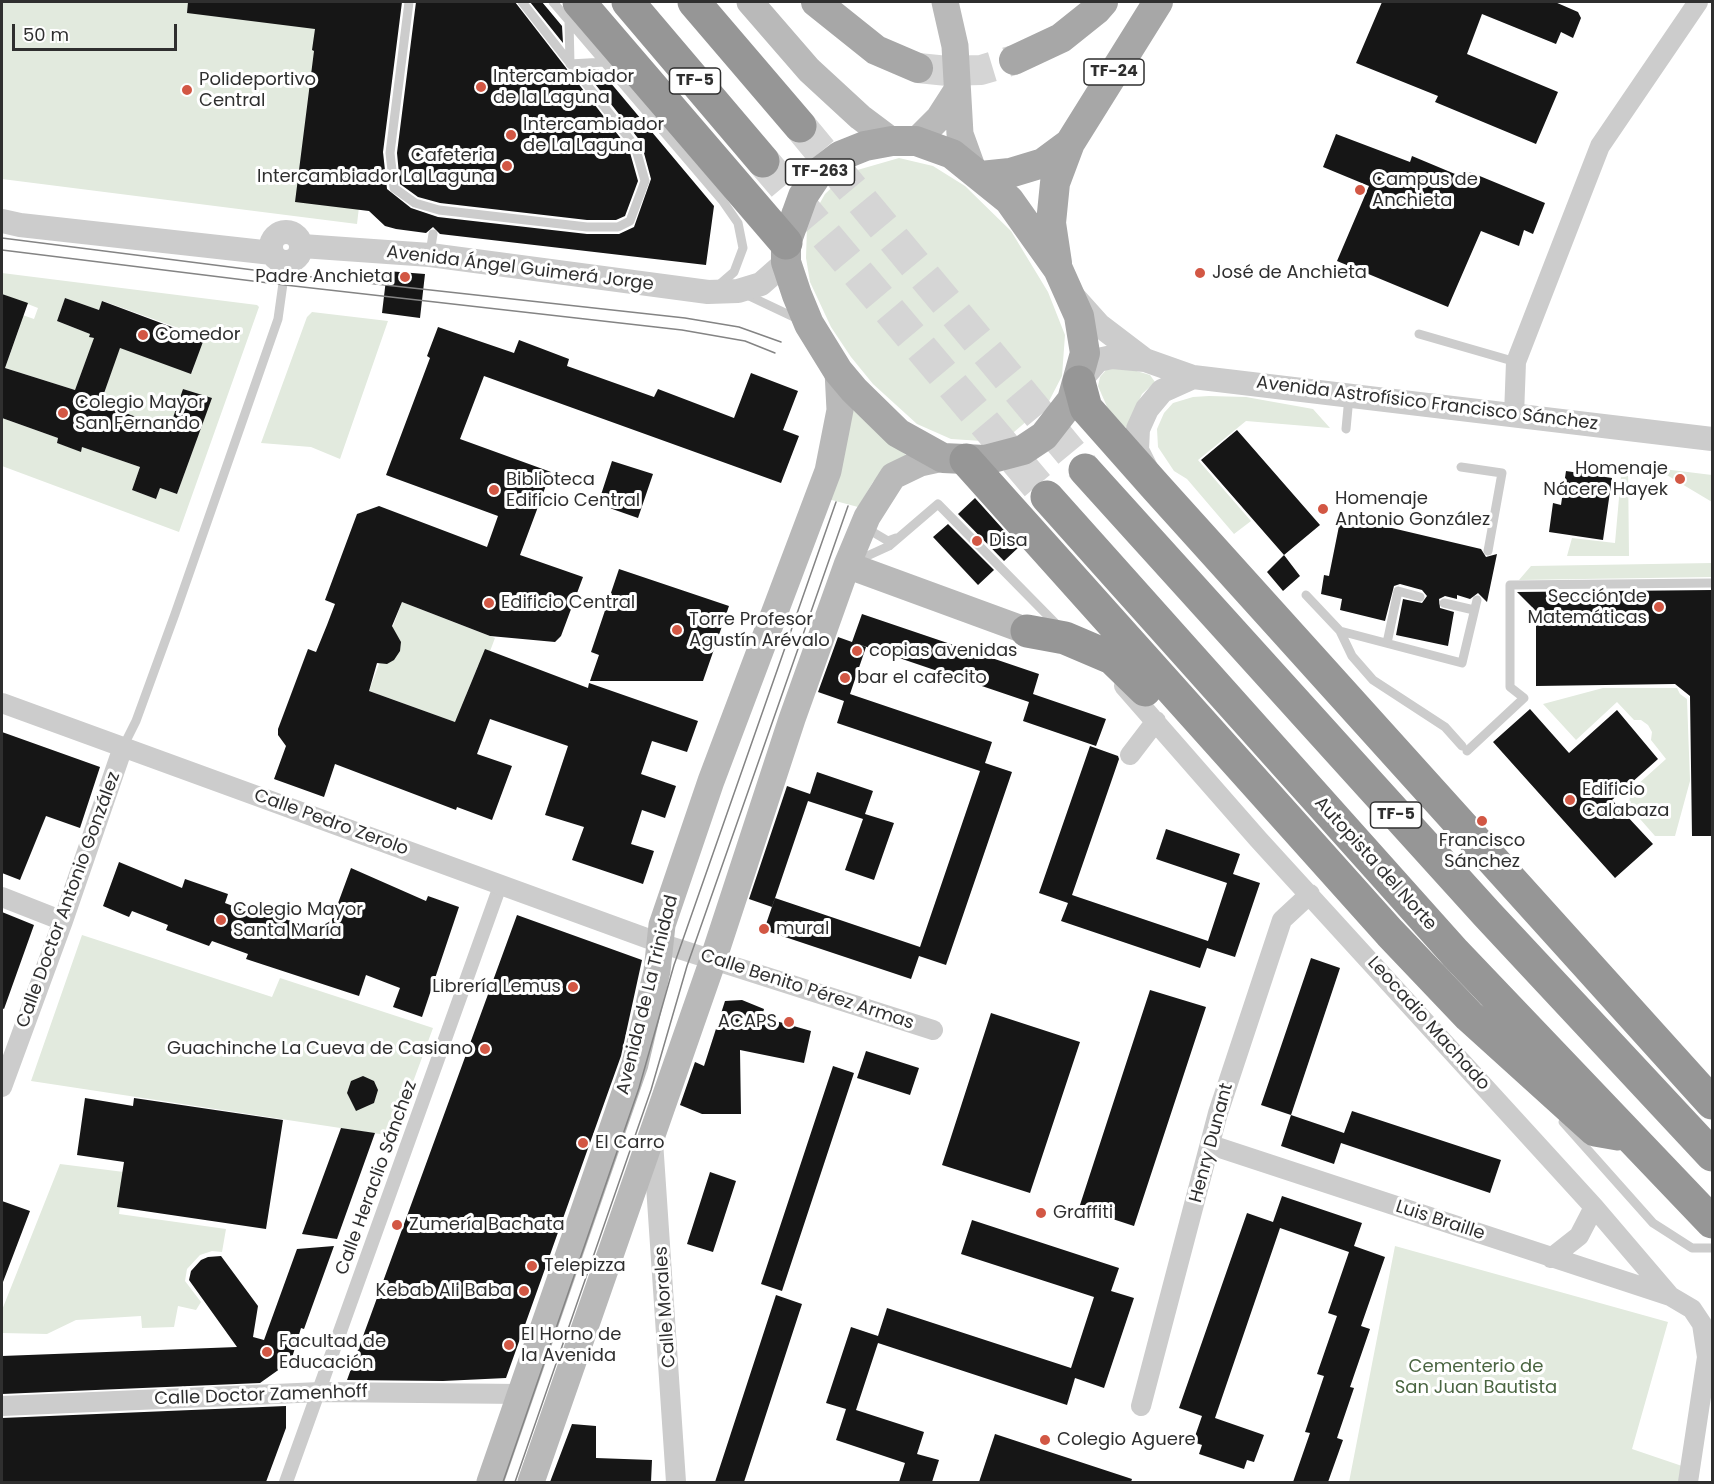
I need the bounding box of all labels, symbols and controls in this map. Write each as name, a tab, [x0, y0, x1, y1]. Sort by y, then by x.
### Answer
scale bar	[15, 12, 180, 50]
text: 50 m	[23, 22, 69, 47]
road number: TF-24	[1084, 59, 1144, 85]
place label: Intercambiador de la Laguna	[493, 66, 634, 109]
road number: TF-5	[670, 68, 720, 94]
place label: Polideportivo Central	[199, 69, 316, 112]
marker: Intercambiador de la Laguna	[474, 80, 488, 94]
marker: Polideportivo Central	[180, 83, 194, 97]
place label: Intercambiador de La Laguna	[523, 114, 664, 156]
marker: Intercambiador de La Laguna	[504, 128, 518, 142]
place label: Cafeteria Intercambiador La Laguna	[257, 145, 495, 188]
marker: Cafeteria Intercambiador La Laguna	[500, 159, 514, 173]
road number: TF-263	[786, 159, 854, 185]
place label: Campus de Anchieta	[1372, 169, 1478, 212]
marker: Campus de Anchieta	[1353, 183, 1367, 197]
street label: Avenida Ángel Guimerá Jorge	[385, 242, 655, 296]
place label: José de Anchieta	[1212, 262, 1367, 284]
place label: Padre Anchieta	[255, 266, 393, 288]
marker: José de Anchieta	[1193, 266, 1207, 280]
marker: Padre Anchieta	[398, 270, 412, 284]
place label: Comedor	[155, 324, 241, 346]
marker: Comedor	[136, 328, 150, 342]
street label: Avenida Astrofísico Francisco Sánchez	[1255, 372, 1599, 436]
place label: Colegio Mayor San Fernando	[75, 392, 205, 434]
marker: Colegio Mayor San Fernando	[56, 406, 70, 420]
place label: Homenaje Nácere Hayek	[1543, 458, 1668, 500]
place label: Biblioteca Edificio Central	[506, 469, 640, 512]
marker: Homenaje Nácere Hayek	[1673, 472, 1687, 486]
marker: Biblioteca Edificio Central	[487, 483, 501, 497]
place label: Homenaje Antonio González	[1335, 488, 1490, 530]
marker: Homenaje Antonio González	[1316, 502, 1330, 516]
place label: Disa	[989, 530, 1028, 552]
marker: Disa	[970, 534, 984, 548]
place label: Sección de Matemáticas	[1527, 586, 1647, 628]
place label: Edificio Central	[501, 592, 635, 614]
marker: Edificio Central	[482, 596, 496, 610]
marker: Sección de Matemáticas	[1652, 600, 1666, 614]
place label: Torre Profesor Agustín Arévalo	[689, 609, 830, 652]
marker: Torre Profesor Agustín Arévalo	[670, 623, 684, 637]
place label: copias avenidas	[869, 640, 1018, 662]
marker: copias avenidas	[850, 644, 864, 658]
place label: bar el cafecito	[857, 667, 987, 689]
marker: bar el cafecito	[838, 671, 852, 685]
street label: Calle Doctor Antonio González	[13, 769, 125, 1031]
place label: Edificio Calabaza	[1582, 779, 1669, 822]
street label: Calle Pedro Zerolo	[251, 785, 411, 861]
street label: Autopista del Norte	[1309, 793, 1441, 935]
marker: Edificio Calabaza	[1563, 793, 1577, 807]
road number: TF-5	[1370, 802, 1422, 828]
marker: Francisco Sánchez	[1475, 814, 1489, 828]
place label: Francisco Sánchez	[1439, 830, 1525, 872]
street label: Avenida de La Trinidad	[613, 893, 683, 1097]
place label: Colegio Mayor Santa María	[233, 899, 363, 942]
marker: Colegio Mayor Santa María	[214, 913, 228, 927]
place label: mural	[776, 918, 829, 940]
marker: mural	[757, 922, 771, 936]
street label: Calle Benito Pérez Armas	[697, 945, 917, 1035]
street label: Leocadio Machado	[1362, 953, 1494, 1095]
place label: Librería Lemus	[432, 976, 561, 998]
marker: Librería Lemus	[566, 980, 580, 994]
place label: ACAPS	[718, 1011, 777, 1033]
marker: ACAPS	[782, 1015, 796, 1029]
place label: Guachinche La Cueva de Casiano	[167, 1038, 473, 1060]
marker: Guachinche La Cueva de Casiano	[478, 1042, 492, 1056]
street label: Calle Heraclio Sánchez	[332, 1078, 422, 1278]
street label: Henry Dunant	[1186, 1081, 1238, 1205]
place label: El Carro	[595, 1132, 664, 1154]
marker: El Carro	[576, 1136, 590, 1150]
street label: Luis Braille	[1393, 1196, 1487, 1246]
place label: Graffiti	[1053, 1202, 1113, 1224]
marker: Graffiti	[1034, 1206, 1048, 1220]
place label: Zumería Bachata	[409, 1214, 565, 1236]
marker: Zumería Bachata	[390, 1218, 404, 1232]
street label: Calle Morales	[651, 1246, 681, 1368]
place label: Telepizza	[544, 1255, 626, 1277]
marker: Telepizza	[525, 1259, 539, 1273]
place label: Kebab Ali Baba	[375, 1280, 512, 1302]
marker: Kebab Ali Baba	[517, 1284, 531, 1298]
place label: El Horno de la Avenida	[521, 1324, 621, 1366]
place label: Facultad de Educación	[279, 1331, 386, 1374]
marker: El Horno de la Avenida	[502, 1338, 516, 1352]
marker: Facultad de Educación	[260, 1345, 274, 1359]
park label: Cementerio de San Juan Bautista	[1395, 1356, 1557, 1398]
street label: Calle Doctor Zamenhoff	[154, 1381, 368, 1411]
place label: Colegio Aguere	[1057, 1429, 1196, 1451]
marker: Colegio Aguere	[1038, 1433, 1052, 1447]

